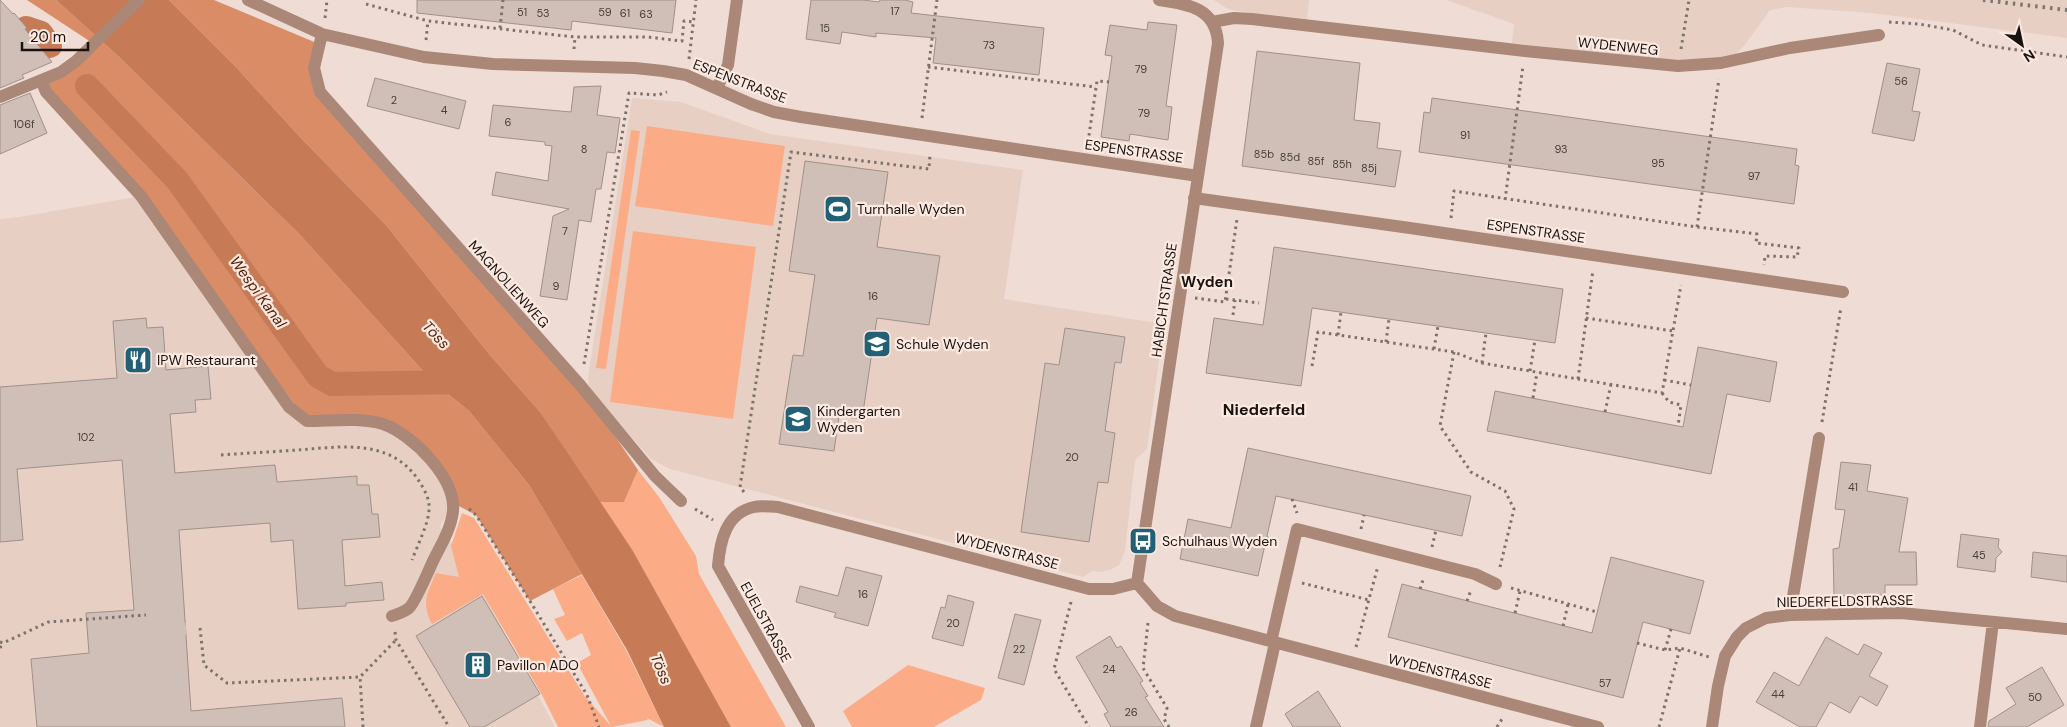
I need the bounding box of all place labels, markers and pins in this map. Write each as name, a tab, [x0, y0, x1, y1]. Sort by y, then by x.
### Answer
sports icon: Turnhalle Wyden	[823, 194, 853, 224]
place label: Turnhalle Wyden	[857, 200, 964, 218]
school or university icon: Schule Wyden	[862, 329, 892, 359]
place label: Schule Wyden	[896, 335, 988, 353]
restaurant icon: IPW Restaurant	[123, 345, 153, 375]
place label: IPW Restaurant	[157, 351, 256, 369]
place label: Kindergarten Wyden	[817, 402, 900, 436]
school or university icon: Kindergarten Wyden	[783, 404, 813, 434]
bus stop icon: Schulhaus Wyden	[1128, 526, 1158, 556]
place label: Schulhaus Wyden	[1162, 532, 1277, 550]
building icon: Pavillon ADO	[463, 650, 493, 680]
place label: Pavillon ADO	[497, 656, 579, 674]

